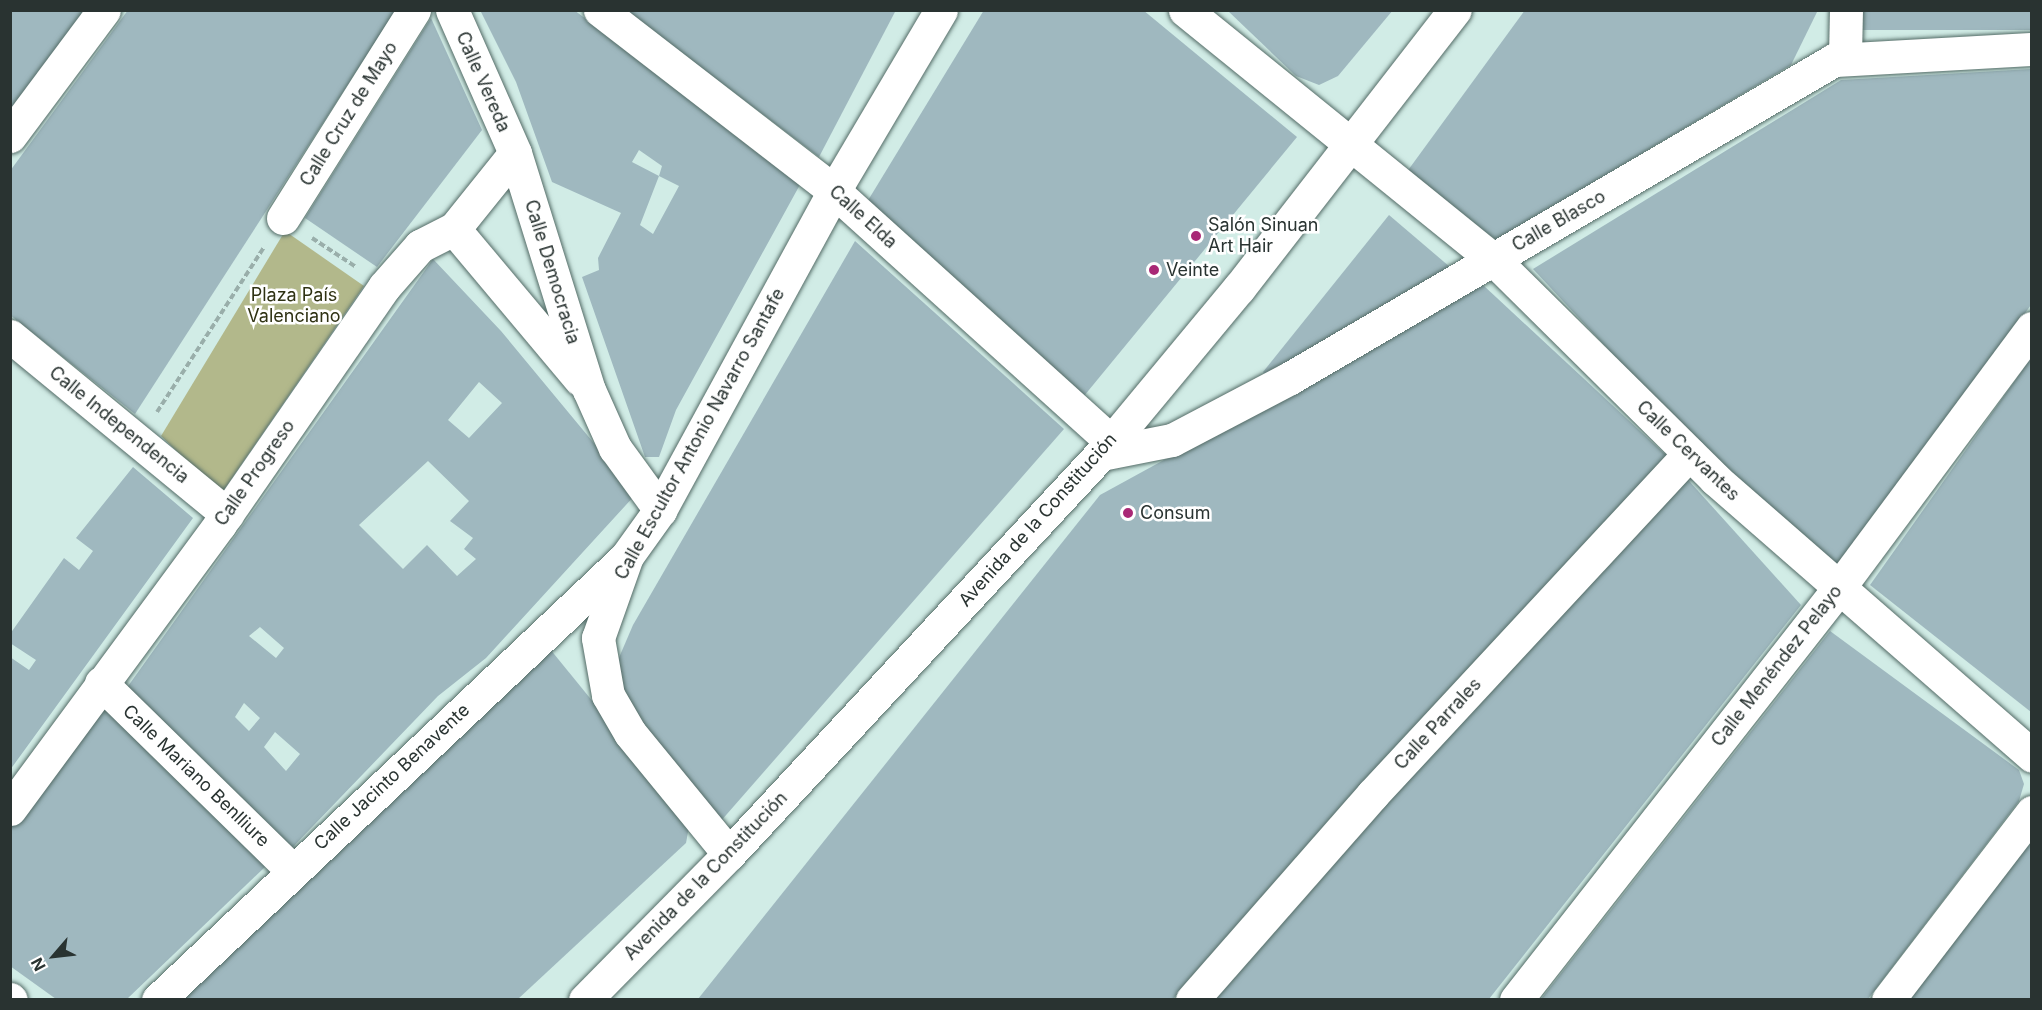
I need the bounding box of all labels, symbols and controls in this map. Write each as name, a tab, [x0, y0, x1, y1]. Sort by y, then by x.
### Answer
street label: Calle Vereda	[451, 28, 515, 136]
street label: Calle Cruz de Mayo	[296, 38, 402, 190]
street label: Calle Elda	[825, 181, 901, 253]
street label: Calle Blasco	[1508, 186, 1610, 256]
street label: Calle Democracia	[520, 197, 584, 347]
place label: Salón Sinuan Art Hair	[1208, 215, 1318, 258]
marker: Salón Sinuan Art Hair	[1189, 229, 1203, 243]
place label: Veinte	[1166, 259, 1219, 281]
marker: Veinte	[1147, 263, 1161, 277]
street label: Calle Escultor Antonio Navarro Santafe	[611, 284, 789, 584]
park label: Plaza País Valenciano	[247, 285, 341, 328]
street label: Calle Independencia	[45, 362, 193, 488]
street label: Calle Cervantes	[1632, 396, 1744, 506]
street label: Calle Progreso	[210, 416, 300, 530]
street label: Avenida de la Constitución	[954, 429, 1122, 611]
place label: Consum	[1140, 502, 1210, 524]
marker: Consum	[1121, 506, 1135, 520]
street label: Calle Menéndez Pelayo	[1707, 581, 1847, 751]
street label: Calle Parrales	[1390, 674, 1486, 774]
street label: Calle Jacinto Benavente	[310, 699, 474, 855]
street label: Calle Mariano Benlliure	[118, 700, 274, 852]
street label: Avenida de la Constitución	[620, 787, 792, 965]
north arrow	[24, 926, 84, 986]
text: N	[26, 954, 50, 975]

